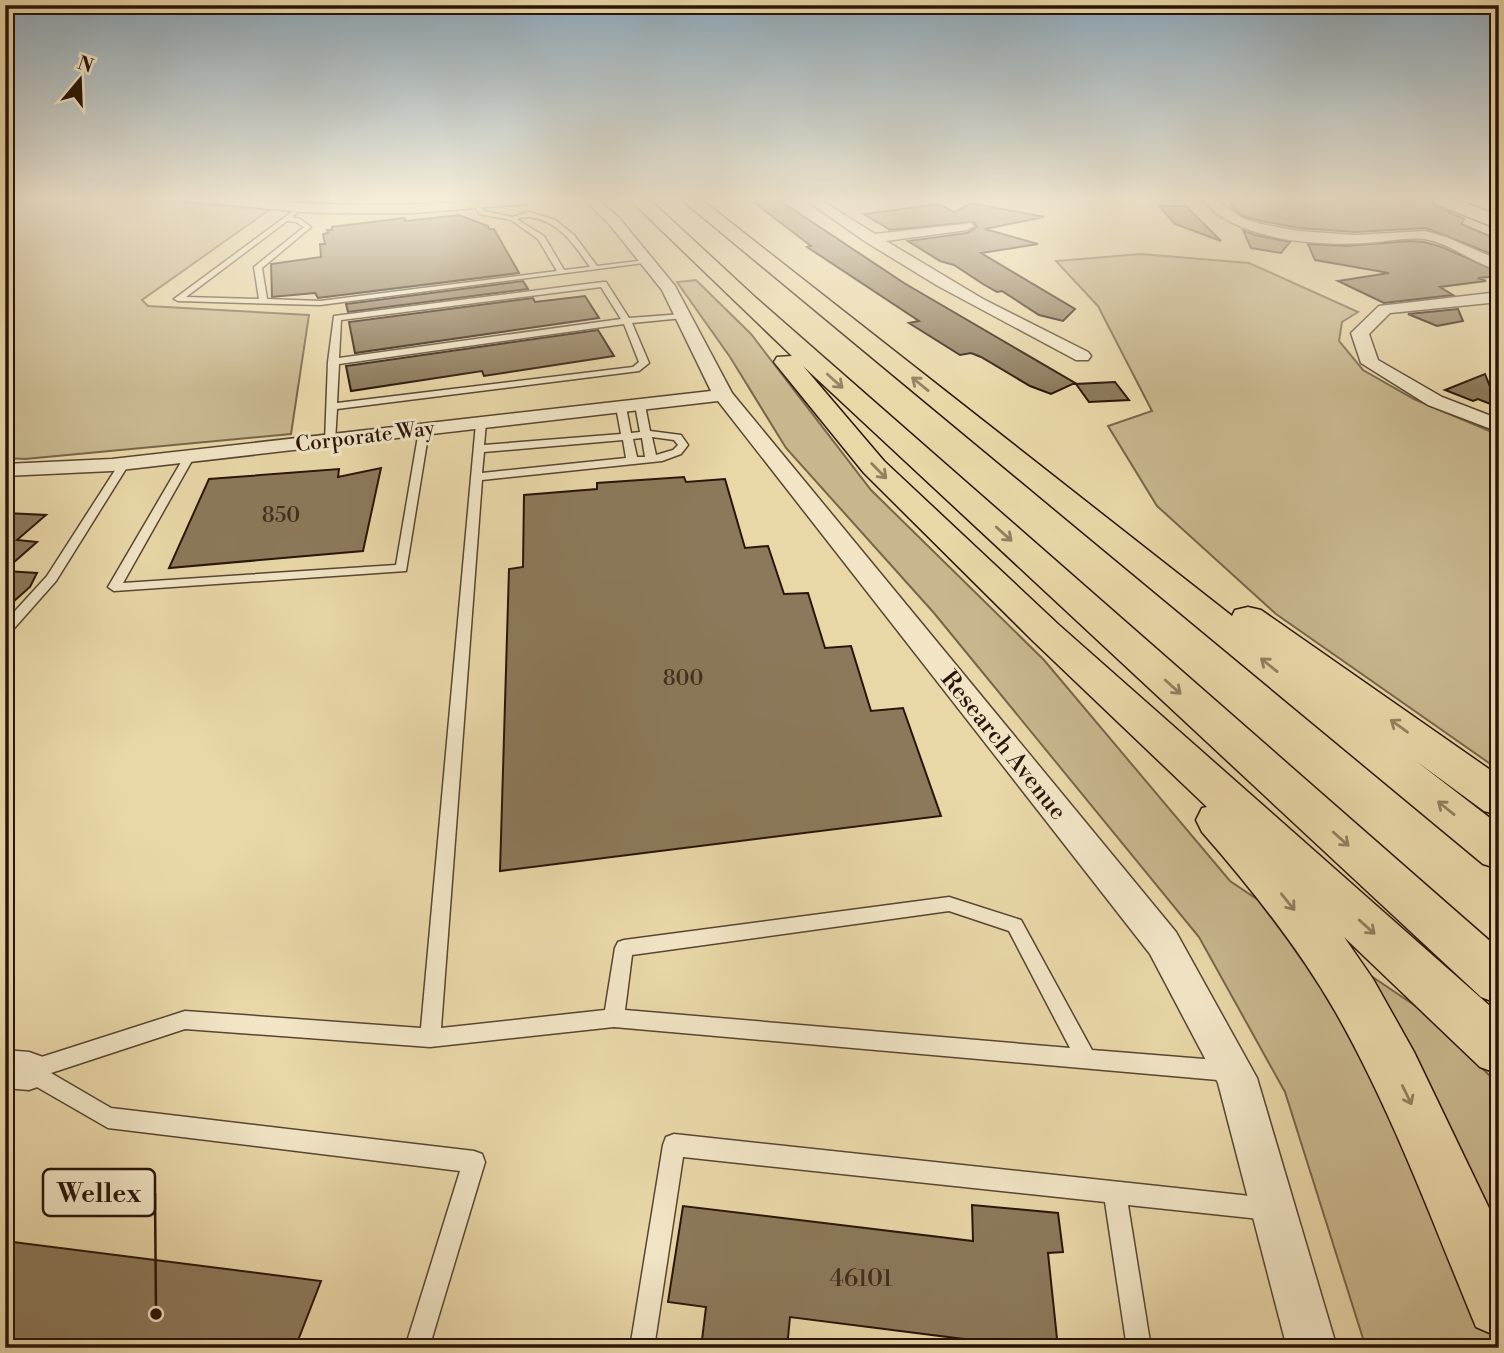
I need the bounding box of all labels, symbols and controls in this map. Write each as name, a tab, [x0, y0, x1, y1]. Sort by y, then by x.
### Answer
north arrow	[46, 46, 116, 116]
text: N	[74, 51, 96, 79]
one-way arrow	[826, 373, 843, 390]
one-way arrow	[912, 376, 930, 391]
street label: Corporate Way	[294, 415, 437, 458]
one-way arrow	[870, 462, 887, 479]
house number: 850	[262, 503, 300, 529]
one-way arrow	[995, 526, 1013, 542]
one-way arrow	[1260, 658, 1278, 673]
street label: Research Avenue	[934, 665, 1073, 826]
house number: 800	[663, 666, 703, 692]
one-way arrow	[1164, 678, 1181, 695]
one-way arrow	[1389, 719, 1408, 734]
one-way arrow	[1437, 801, 1455, 816]
one-way arrow	[1332, 831, 1350, 847]
one-way arrow	[1280, 893, 1295, 911]
one-way arrow	[1358, 919, 1376, 935]
one-way arrow	[1401, 1084, 1414, 1105]
callout: Wellex	[43, 1169, 155, 1216]
text: Wellex	[56, 1178, 141, 1210]
house number: 46101	[829, 1264, 893, 1294]

